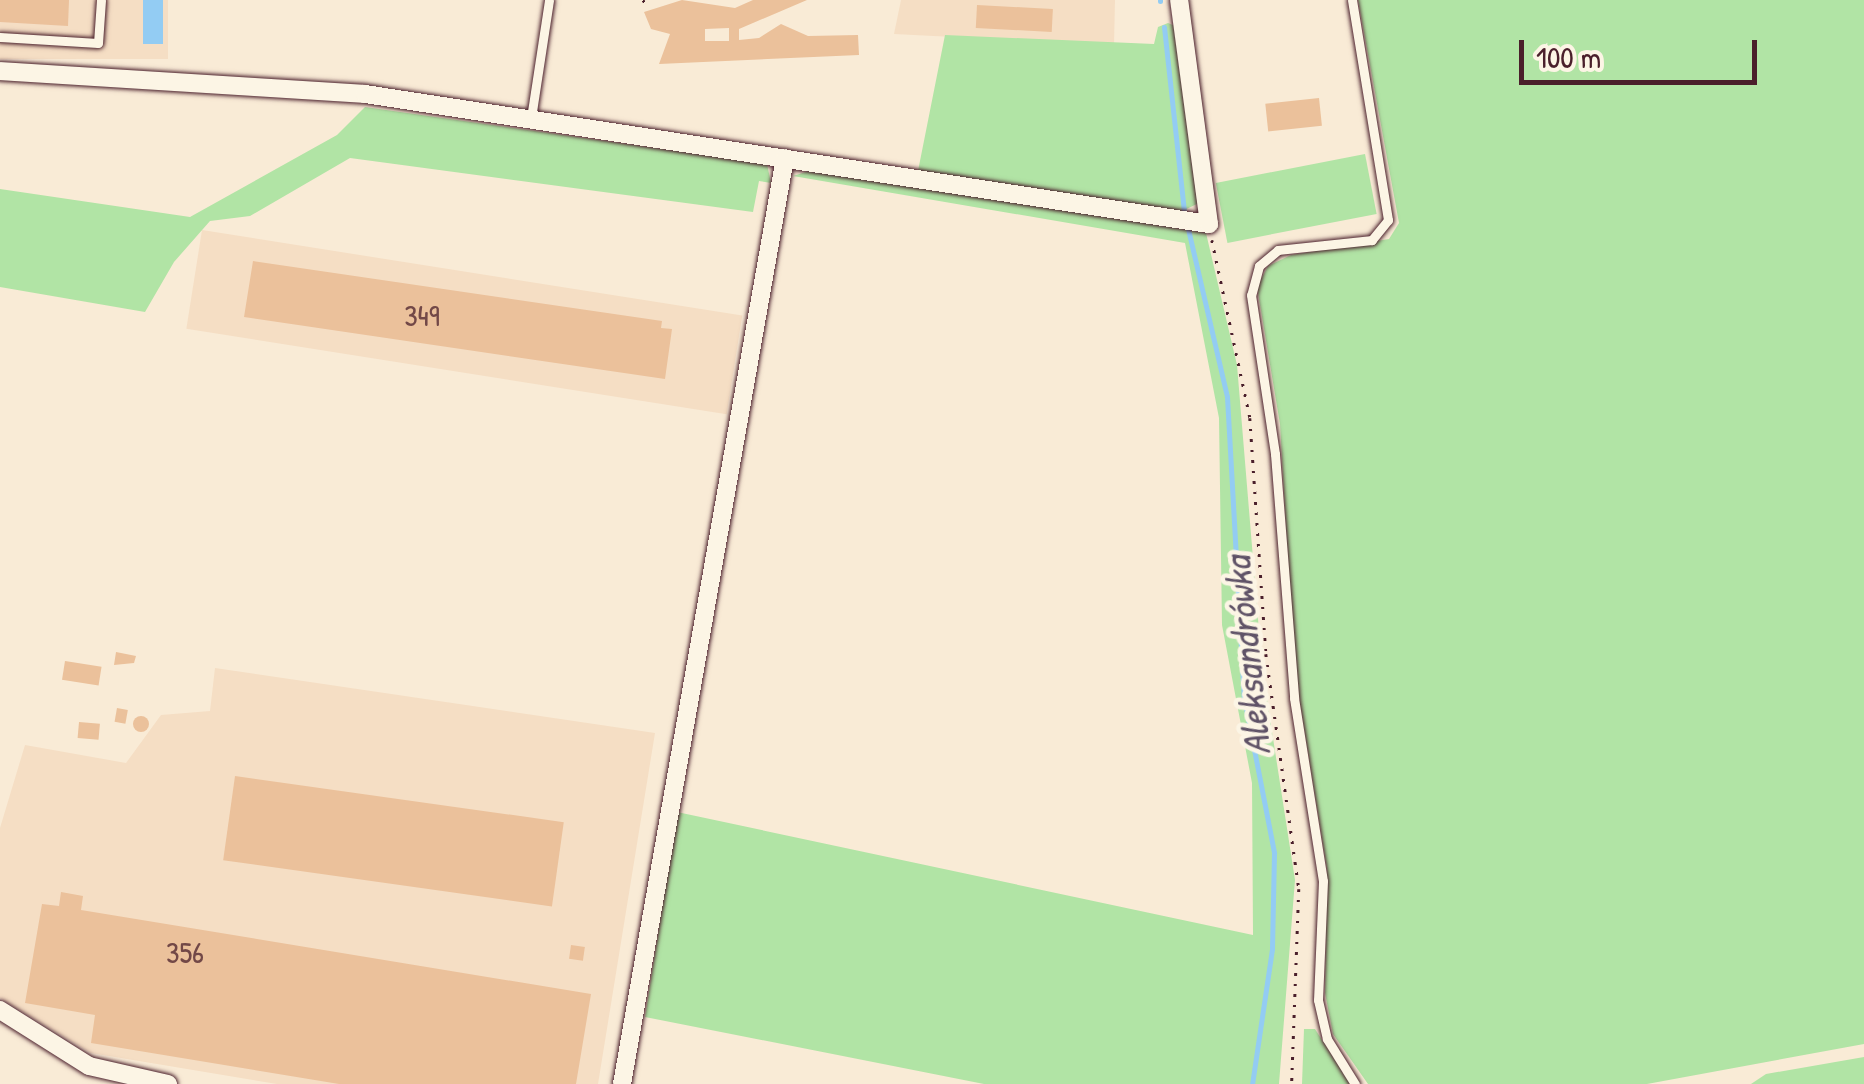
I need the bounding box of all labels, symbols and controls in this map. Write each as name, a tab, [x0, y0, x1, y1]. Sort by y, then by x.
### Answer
scale bar	[1524, 20, 1762, 82]
text: 100 m	[1536, 37, 1601, 77]
house number: 349	[404, 297, 440, 333]
water label: Aleksandrówka	[1214, 555, 1280, 757]
house number: 356	[166, 934, 204, 970]

